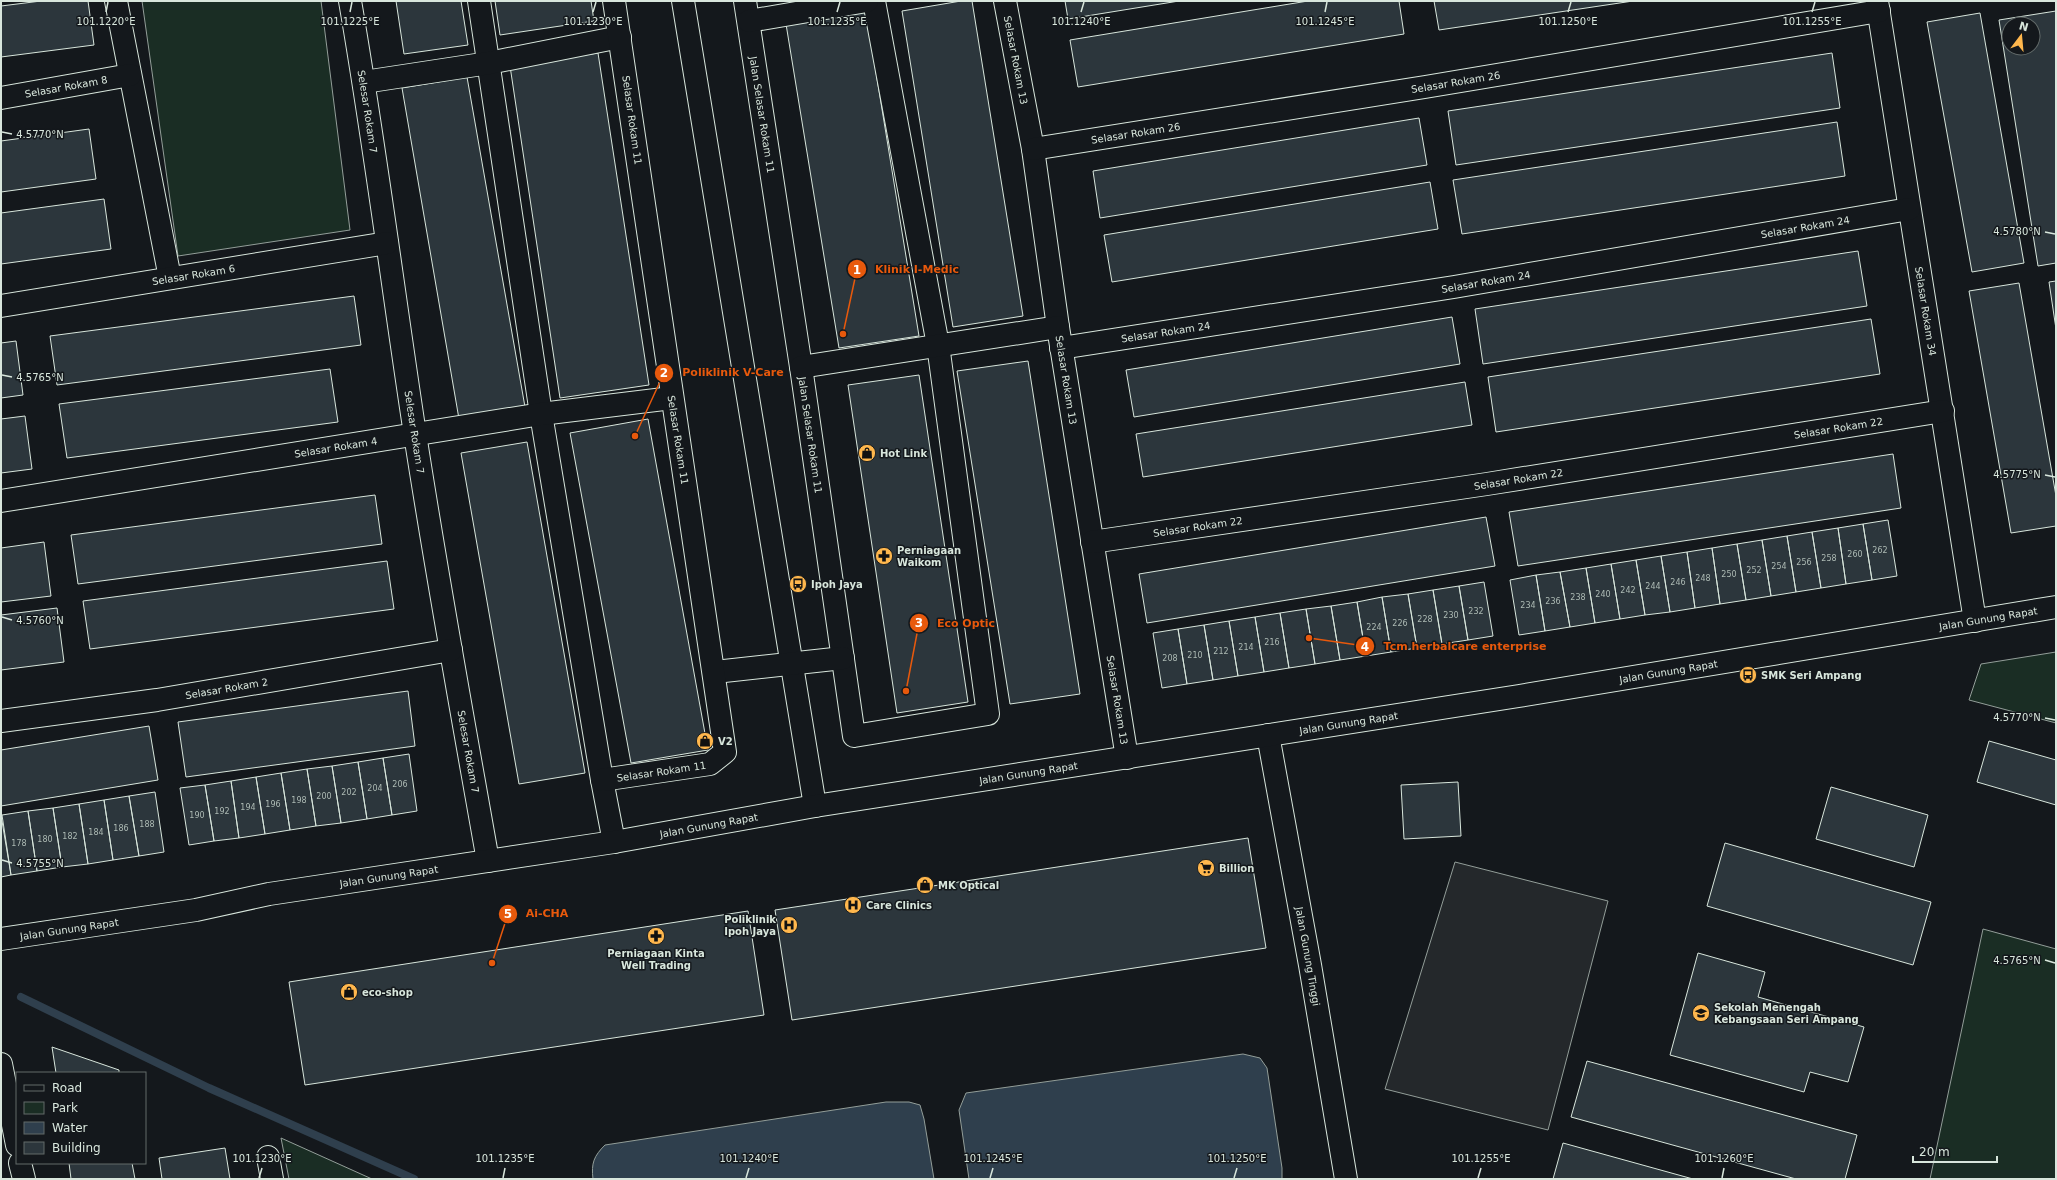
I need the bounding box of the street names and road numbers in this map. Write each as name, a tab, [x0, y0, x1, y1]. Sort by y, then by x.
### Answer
street label: Selasar Rokam 13	[1002, 15, 1030, 105]
street label: Jalan Selasar Rokam 11	[748, 55, 777, 174]
street label: Selesar Rokam 7	[356, 69, 380, 154]
street label: Selasar Rokam 26	[1410, 69, 1501, 95]
street label: Selasar Rokam 8	[24, 74, 108, 99]
street label: Selasar Rokam 11	[620, 75, 644, 165]
street label: Selasar Rokam 26	[1090, 120, 1181, 145]
street label: Selasar Rokam 24	[1760, 214, 1851, 240]
street label: Selasar Rokam 6	[151, 262, 236, 287]
street label: Selasar Rokam 34	[1914, 266, 1938, 357]
street label: Selasar Rokam 24	[1441, 269, 1531, 294]
street label: Selasar Rokam 24	[1120, 319, 1211, 344]
street label: Selasar Rokam 13	[1054, 335, 1079, 425]
street label: Jalan Selasar Rokam 11	[797, 375, 825, 494]
street label: Selesar Rokam 7	[403, 390, 427, 474]
street label: Selasar Rokam 11	[666, 395, 690, 485]
street label: Selasar Rokam 22	[1793, 415, 1884, 440]
street label: Selasar Rokam 4	[293, 435, 378, 459]
street label: Selasar Rokam 22	[1473, 466, 1564, 491]
street label: Selasar Rokam 22	[1152, 514, 1243, 538]
street label: Jalan Gunung Rapat	[1937, 605, 2038, 632]
street label: Selasar Rokam 13	[1105, 654, 1130, 745]
street label: Jalan Gunung Rapat	[1617, 658, 1719, 685]
street label: Selasar Rokam 2	[184, 676, 269, 701]
street label: Selesar Rokam 7	[456, 709, 481, 794]
street label: Jalan Gunung Rapat	[1298, 710, 1399, 736]
street label: Selasar Rokam 11	[616, 759, 707, 783]
street label: Jalan Gunung Rapat	[977, 760, 1079, 786]
street label: Jalan Gunung Rapat	[658, 811, 759, 839]
street label: Jalan Gunung Rapat	[338, 863, 439, 889]
street label: Jalan Gunung Tinggi	[1294, 905, 1322, 1007]
street label: Jalan Gunung Rapat	[18, 916, 119, 942]

